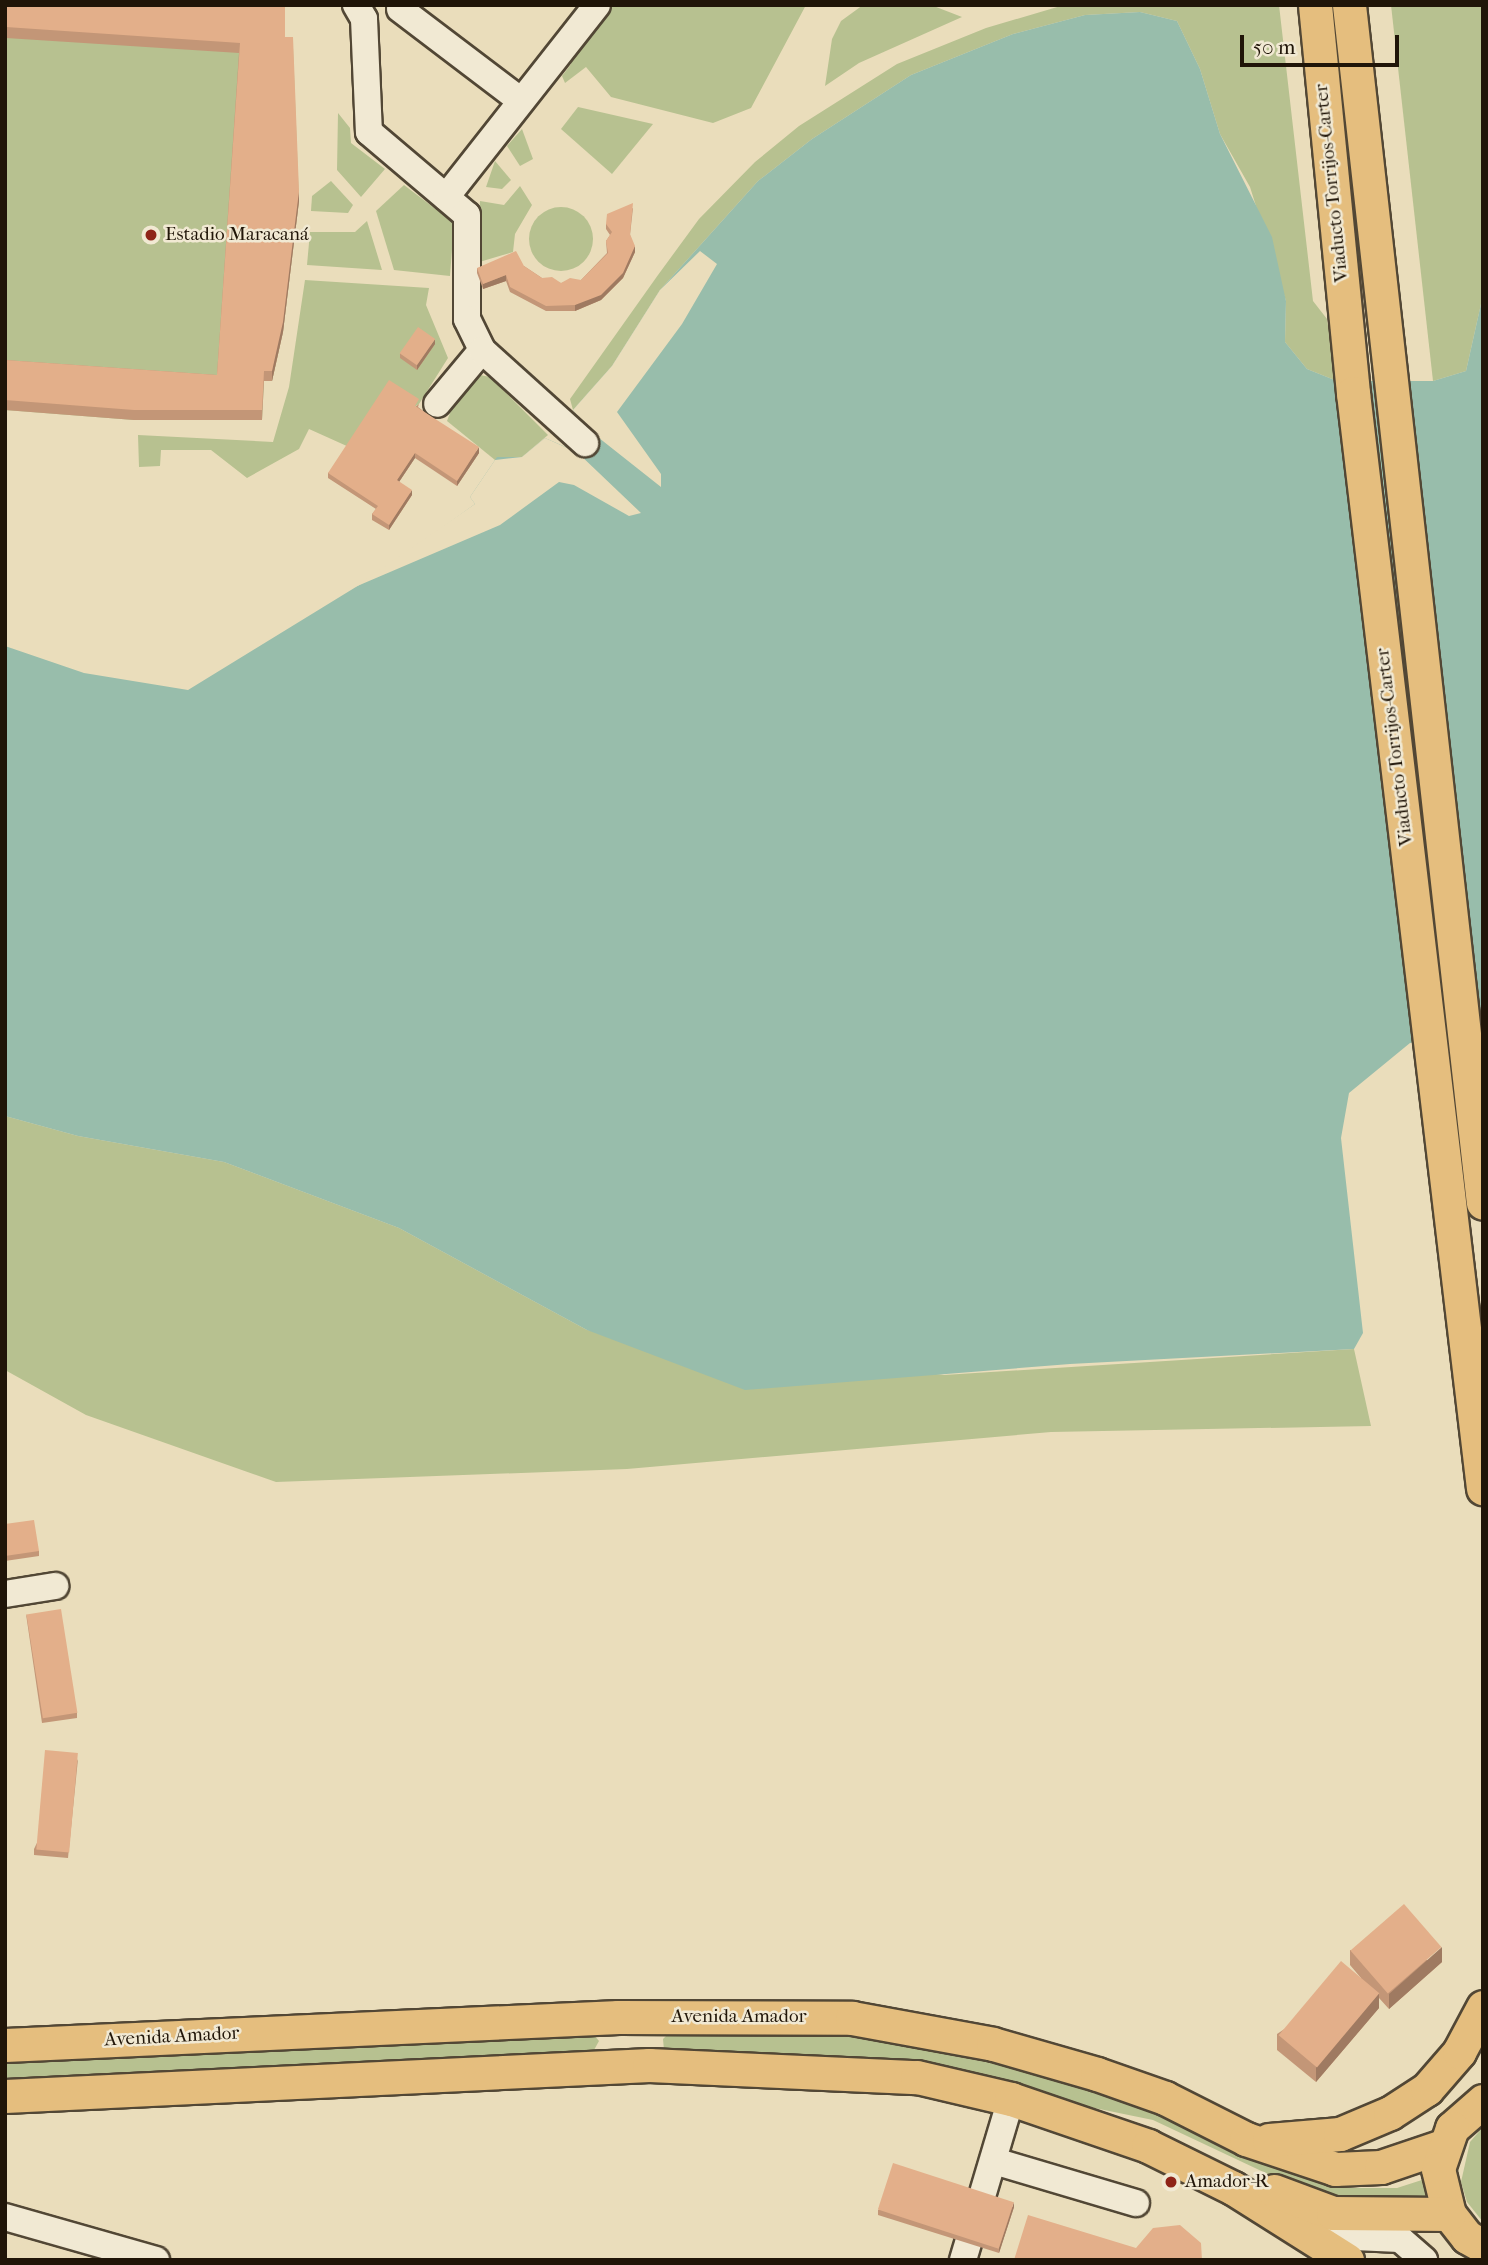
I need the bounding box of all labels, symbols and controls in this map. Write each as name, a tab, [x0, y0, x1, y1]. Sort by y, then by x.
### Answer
scale bar	[1243, 21, 1402, 65]
text: 50 m	[1253, 35, 1296, 59]
street label: Viaducto Torrijos-Carter	[1310, 83, 1354, 283]
place label: Estadio Maracaná	[165, 224, 309, 246]
marker: Estadio Maracaná	[143, 227, 159, 243]
street label: Viaducto Torrijos-Carter	[1372, 647, 1418, 847]
street label: Avenida Amador	[672, 2006, 806, 2028]
street label: Avenida Amador	[104, 2022, 240, 2052]
place label: Amador-R	[1185, 2171, 1269, 2193]
marker: Amador-R	[1163, 2174, 1179, 2190]

